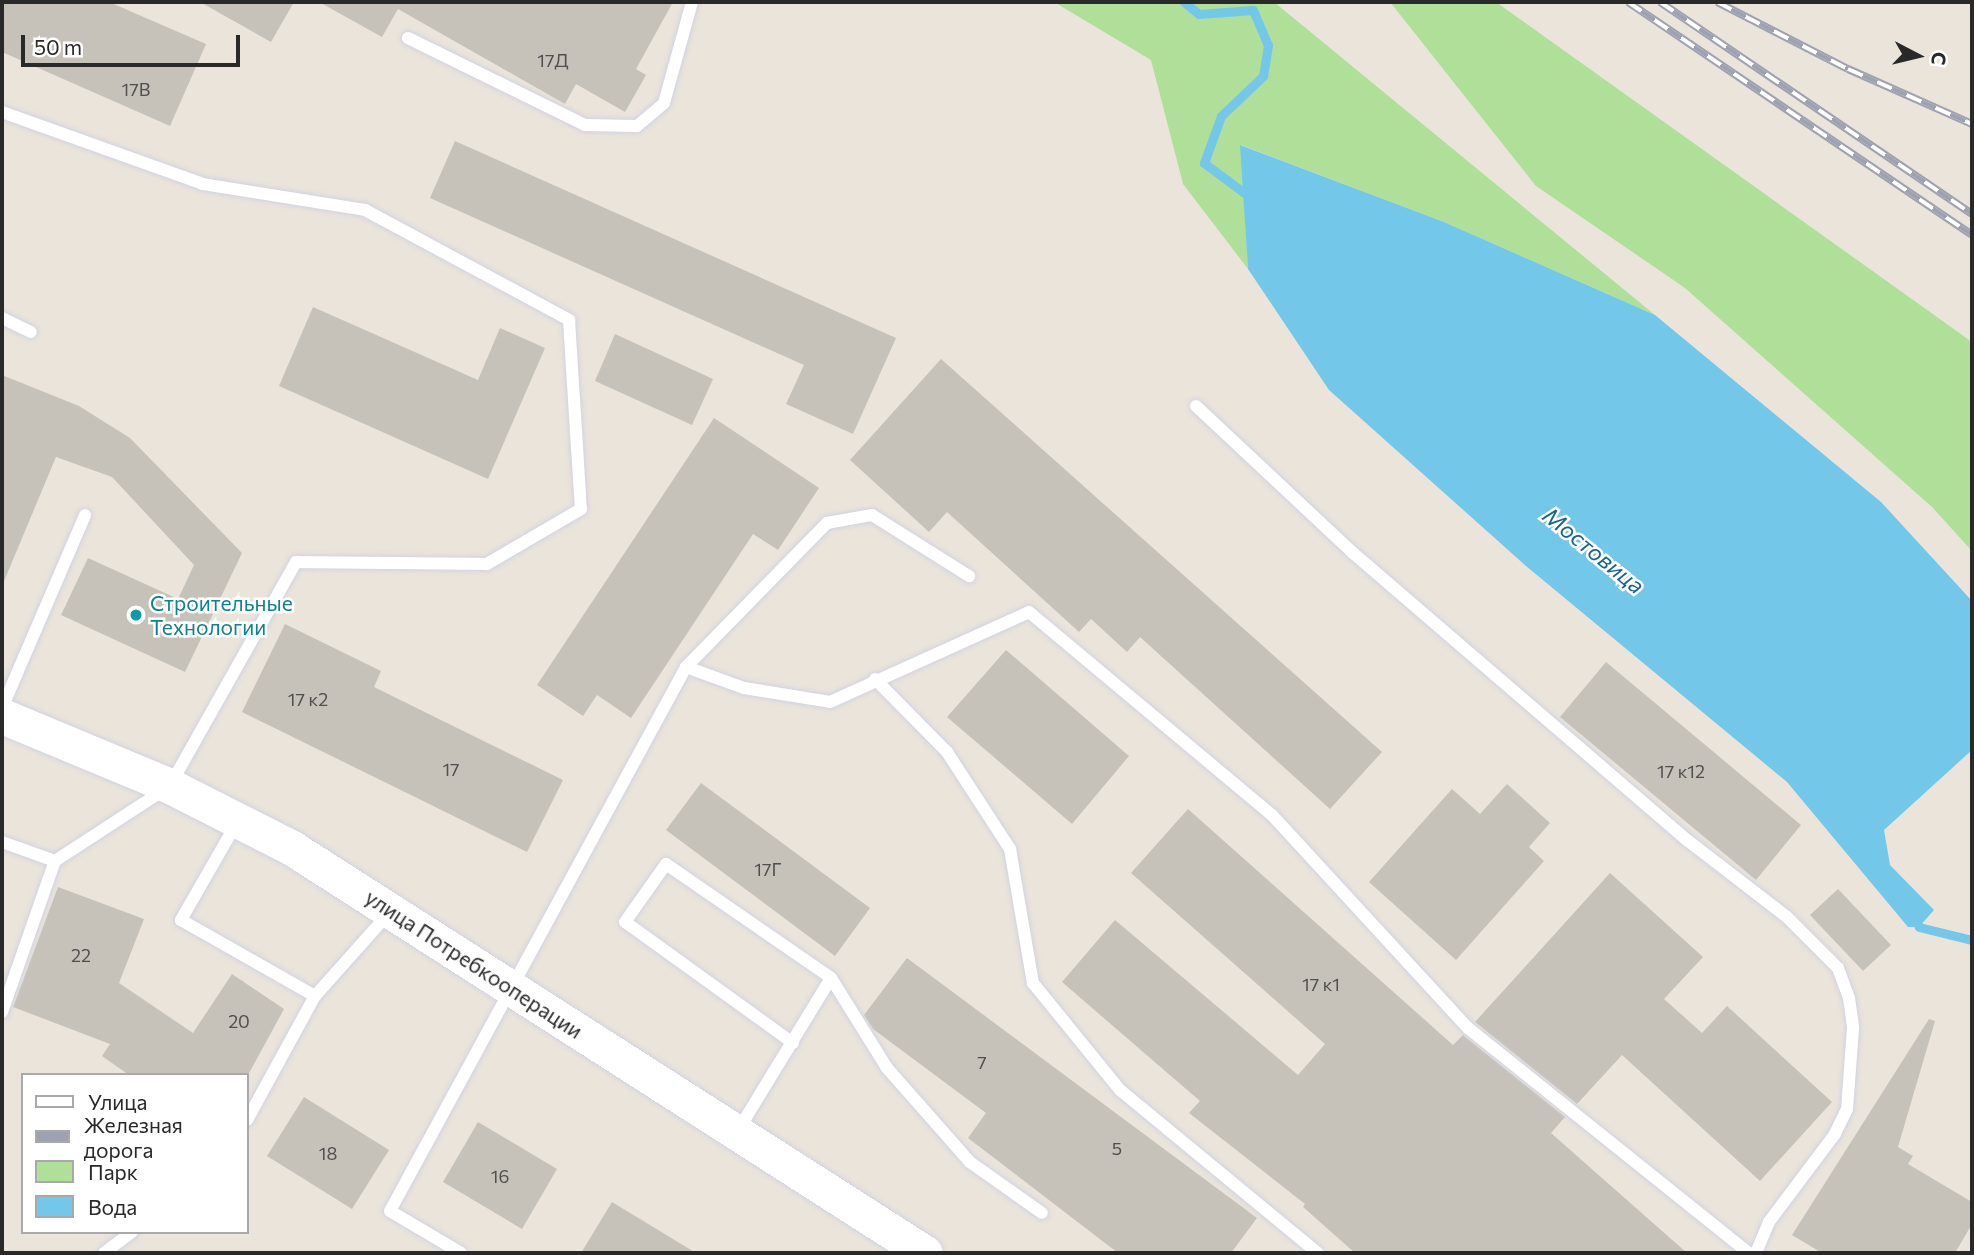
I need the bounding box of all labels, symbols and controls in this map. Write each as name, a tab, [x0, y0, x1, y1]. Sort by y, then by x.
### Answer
scale bar	[24, 21, 243, 65]
north arrow	[1883, 21, 1953, 91]
text: 50 m	[34, 34, 82, 59]
house number: 17Д	[537, 49, 569, 71]
text: С	[1927, 51, 1952, 66]
house number: 17В	[122, 78, 150, 100]
water label: Мостовица	[1538, 501, 1650, 599]
place label: Строительные Технологии	[150, 590, 293, 640]
marker: Строительные Технологии	[128, 607, 144, 623]
house number: 17 к2	[288, 688, 328, 710]
house number: 17	[442, 758, 460, 780]
house number: 17 к12	[1657, 760, 1705, 782]
house number: 17Г	[754, 858, 782, 880]
street label: улица Потребкооперации	[361, 884, 587, 1044]
house number: 22	[71, 944, 91, 966]
house number: 17 к1	[1302, 973, 1340, 995]
house number: 20	[228, 1010, 250, 1032]
house number: 7	[977, 1051, 987, 1073]
legend	[21, 1073, 248, 1234]
text: Улица	[88, 1089, 147, 1114]
text: Железная дорога	[84, 1112, 183, 1162]
house number: 5	[1112, 1137, 1122, 1159]
house number: 18	[319, 1142, 337, 1164]
text: Парк	[88, 1159, 138, 1184]
house number: 16	[491, 1165, 509, 1187]
text: Вода	[88, 1194, 137, 1219]

